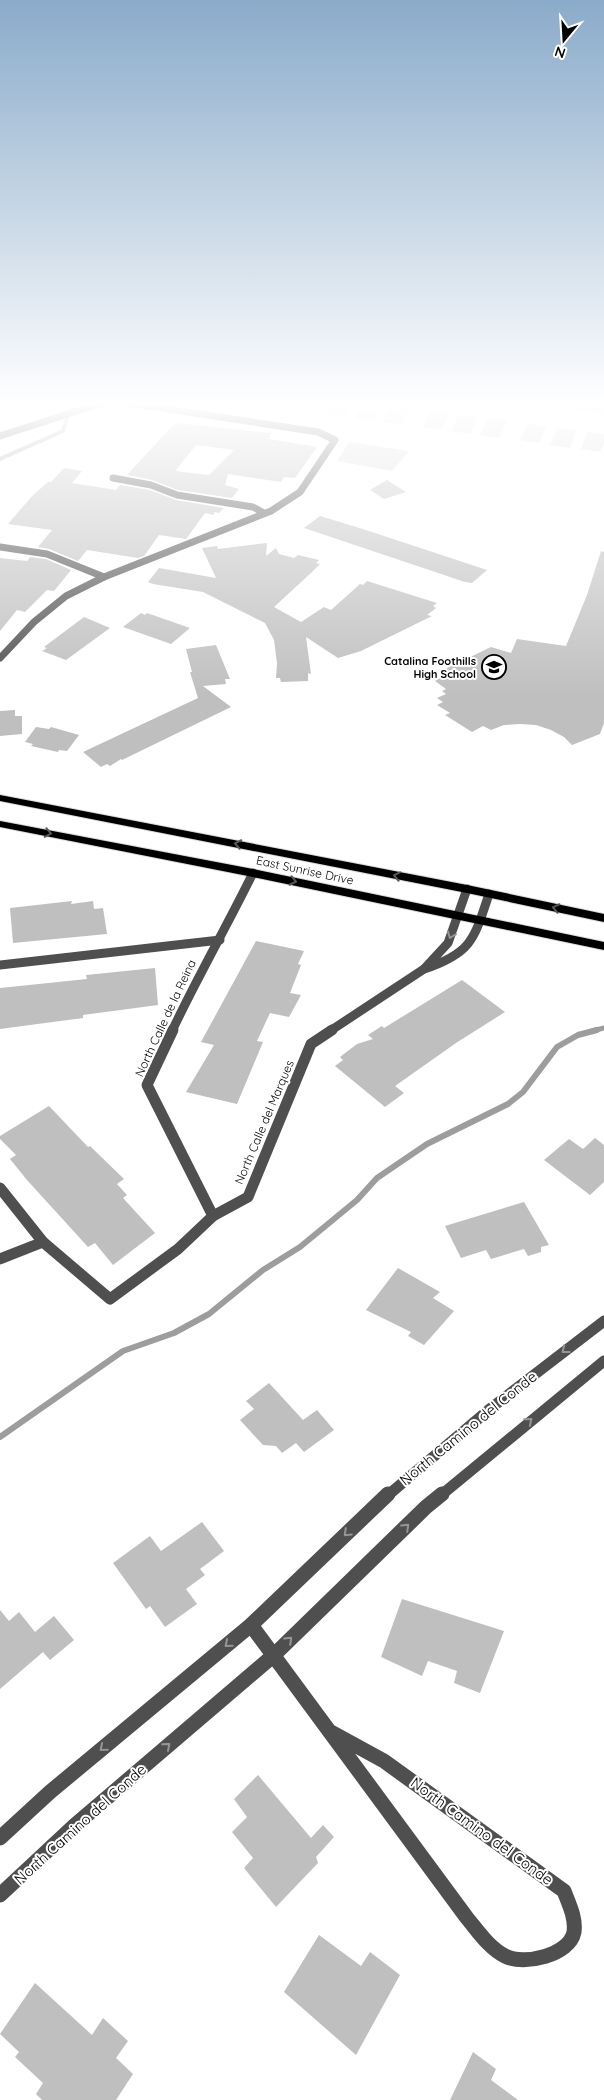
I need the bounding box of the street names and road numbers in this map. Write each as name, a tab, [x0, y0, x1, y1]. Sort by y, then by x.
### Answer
street label: East Sunrise Drive	[255, 852, 355, 888]
street label: North Calle de la Reina	[131, 957, 199, 1079]
street label: North Calle del Marques	[231, 1057, 297, 1186]
street label: North Camino del Conde	[395, 1367, 541, 1489]
street label: North Camino del Conde	[10, 1760, 150, 1888]
street label: North Camino del Conde	[407, 1773, 557, 1889]

